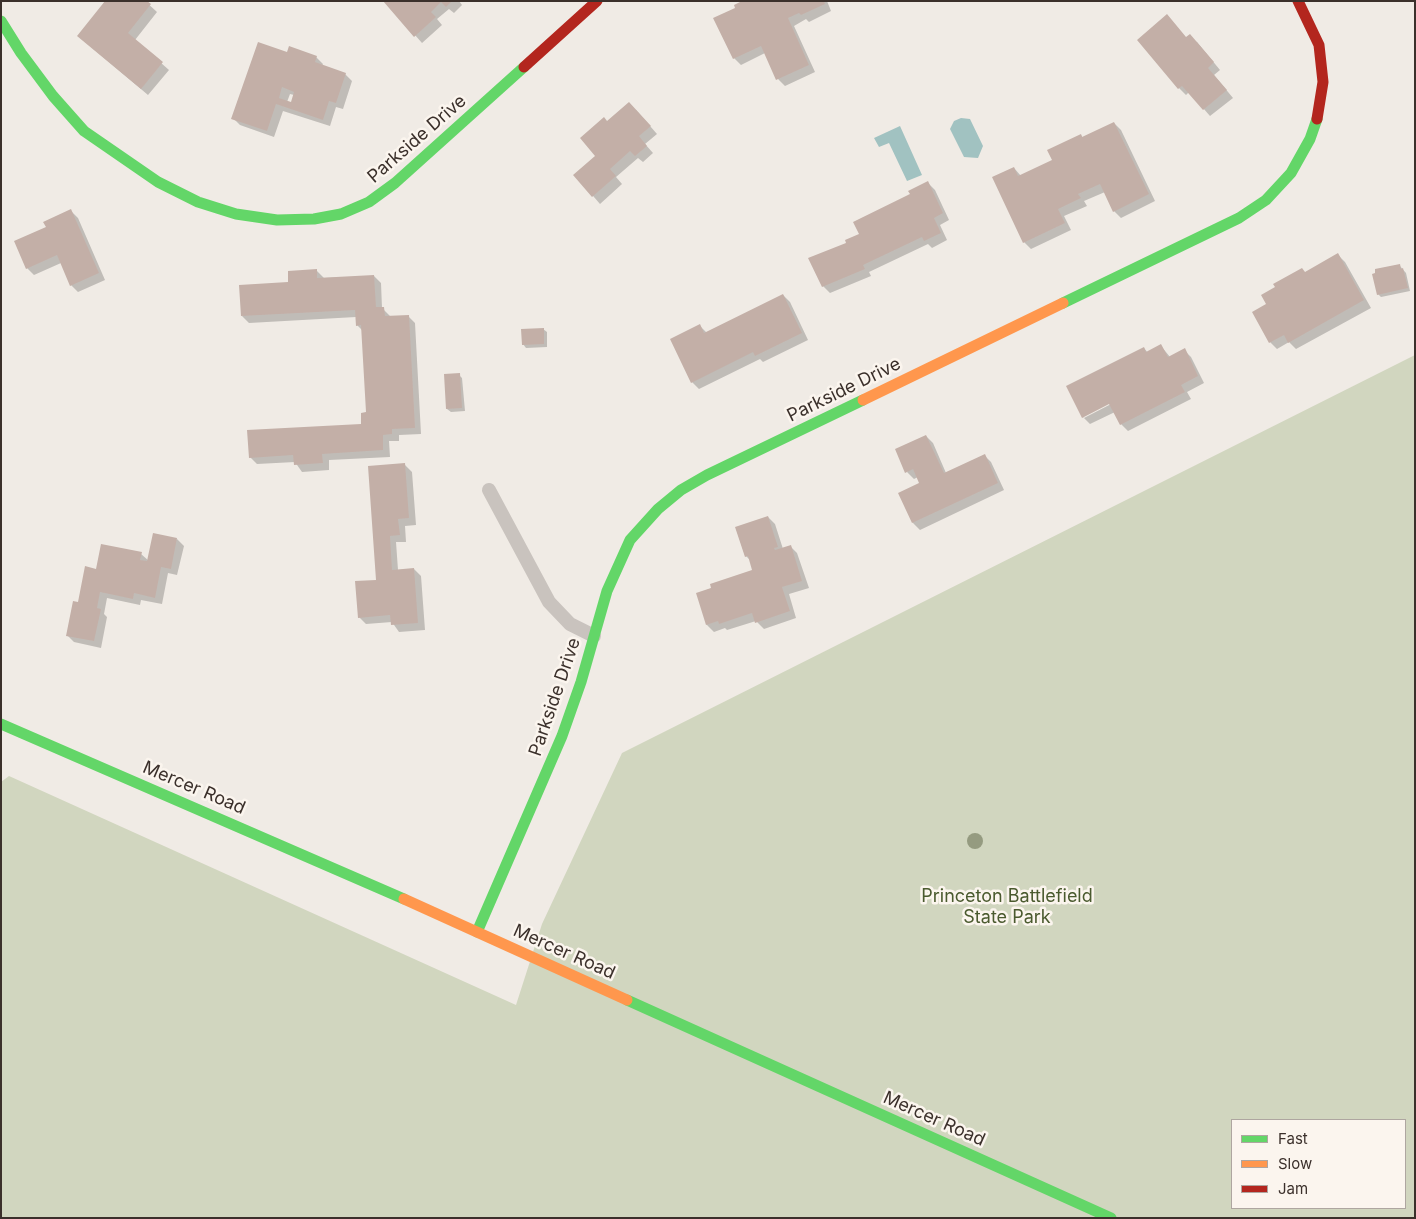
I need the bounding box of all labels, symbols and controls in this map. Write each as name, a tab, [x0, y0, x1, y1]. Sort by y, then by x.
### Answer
street label: Parkside Drive	[363, 90, 471, 188]
street label: Parkside Drive	[784, 353, 904, 427]
street label: Parkside Drive	[525, 635, 585, 759]
street label: Mercer Road	[139, 757, 249, 819]
park label: Princeton Battlefield State Park	[921, 886, 1093, 929]
street label: Mercer Road	[510, 920, 618, 984]
street label: Mercer Road	[880, 1087, 988, 1151]
legend	[1231, 1119, 1406, 1209]
text: Fast	[1278, 1129, 1308, 1148]
text: Slow	[1278, 1154, 1312, 1173]
text: Jam	[1278, 1179, 1308, 1198]

